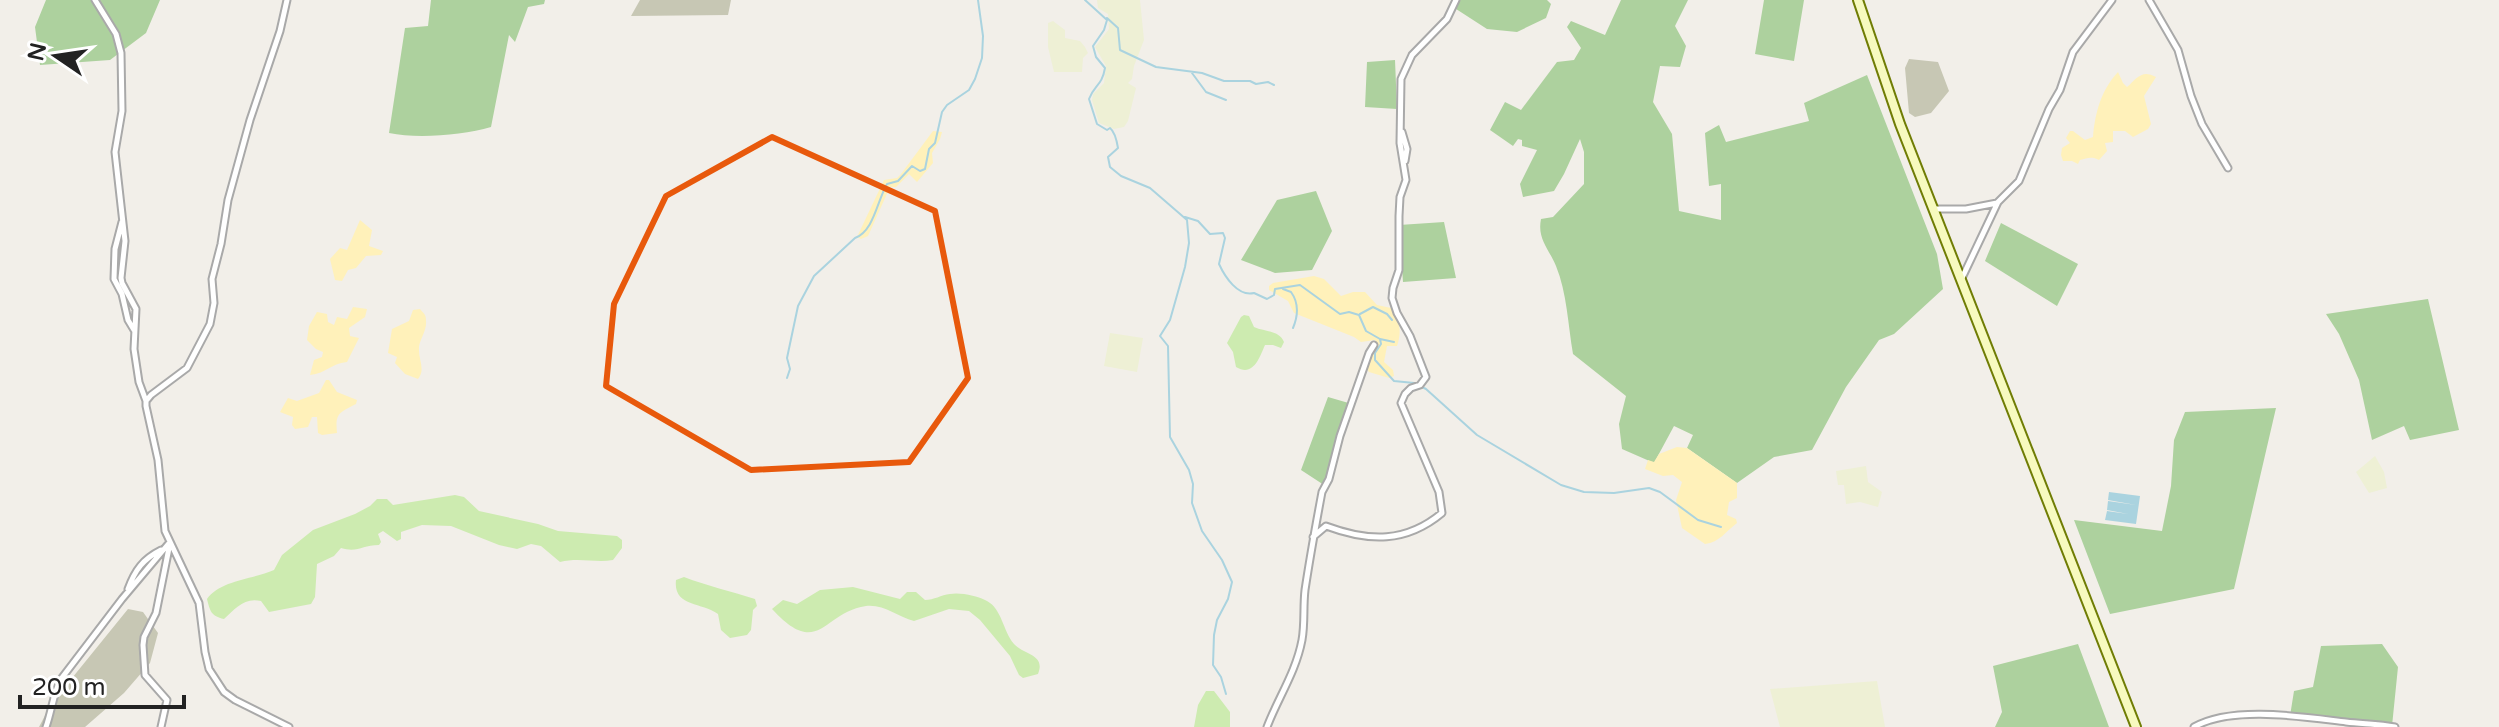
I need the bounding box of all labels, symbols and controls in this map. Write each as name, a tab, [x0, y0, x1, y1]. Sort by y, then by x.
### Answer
north arrow	[16, 16, 96, 96]
text: N	[23, 40, 52, 63]
scale bar	[20, 659, 184, 709]
text: 200 m	[32, 673, 106, 702]

